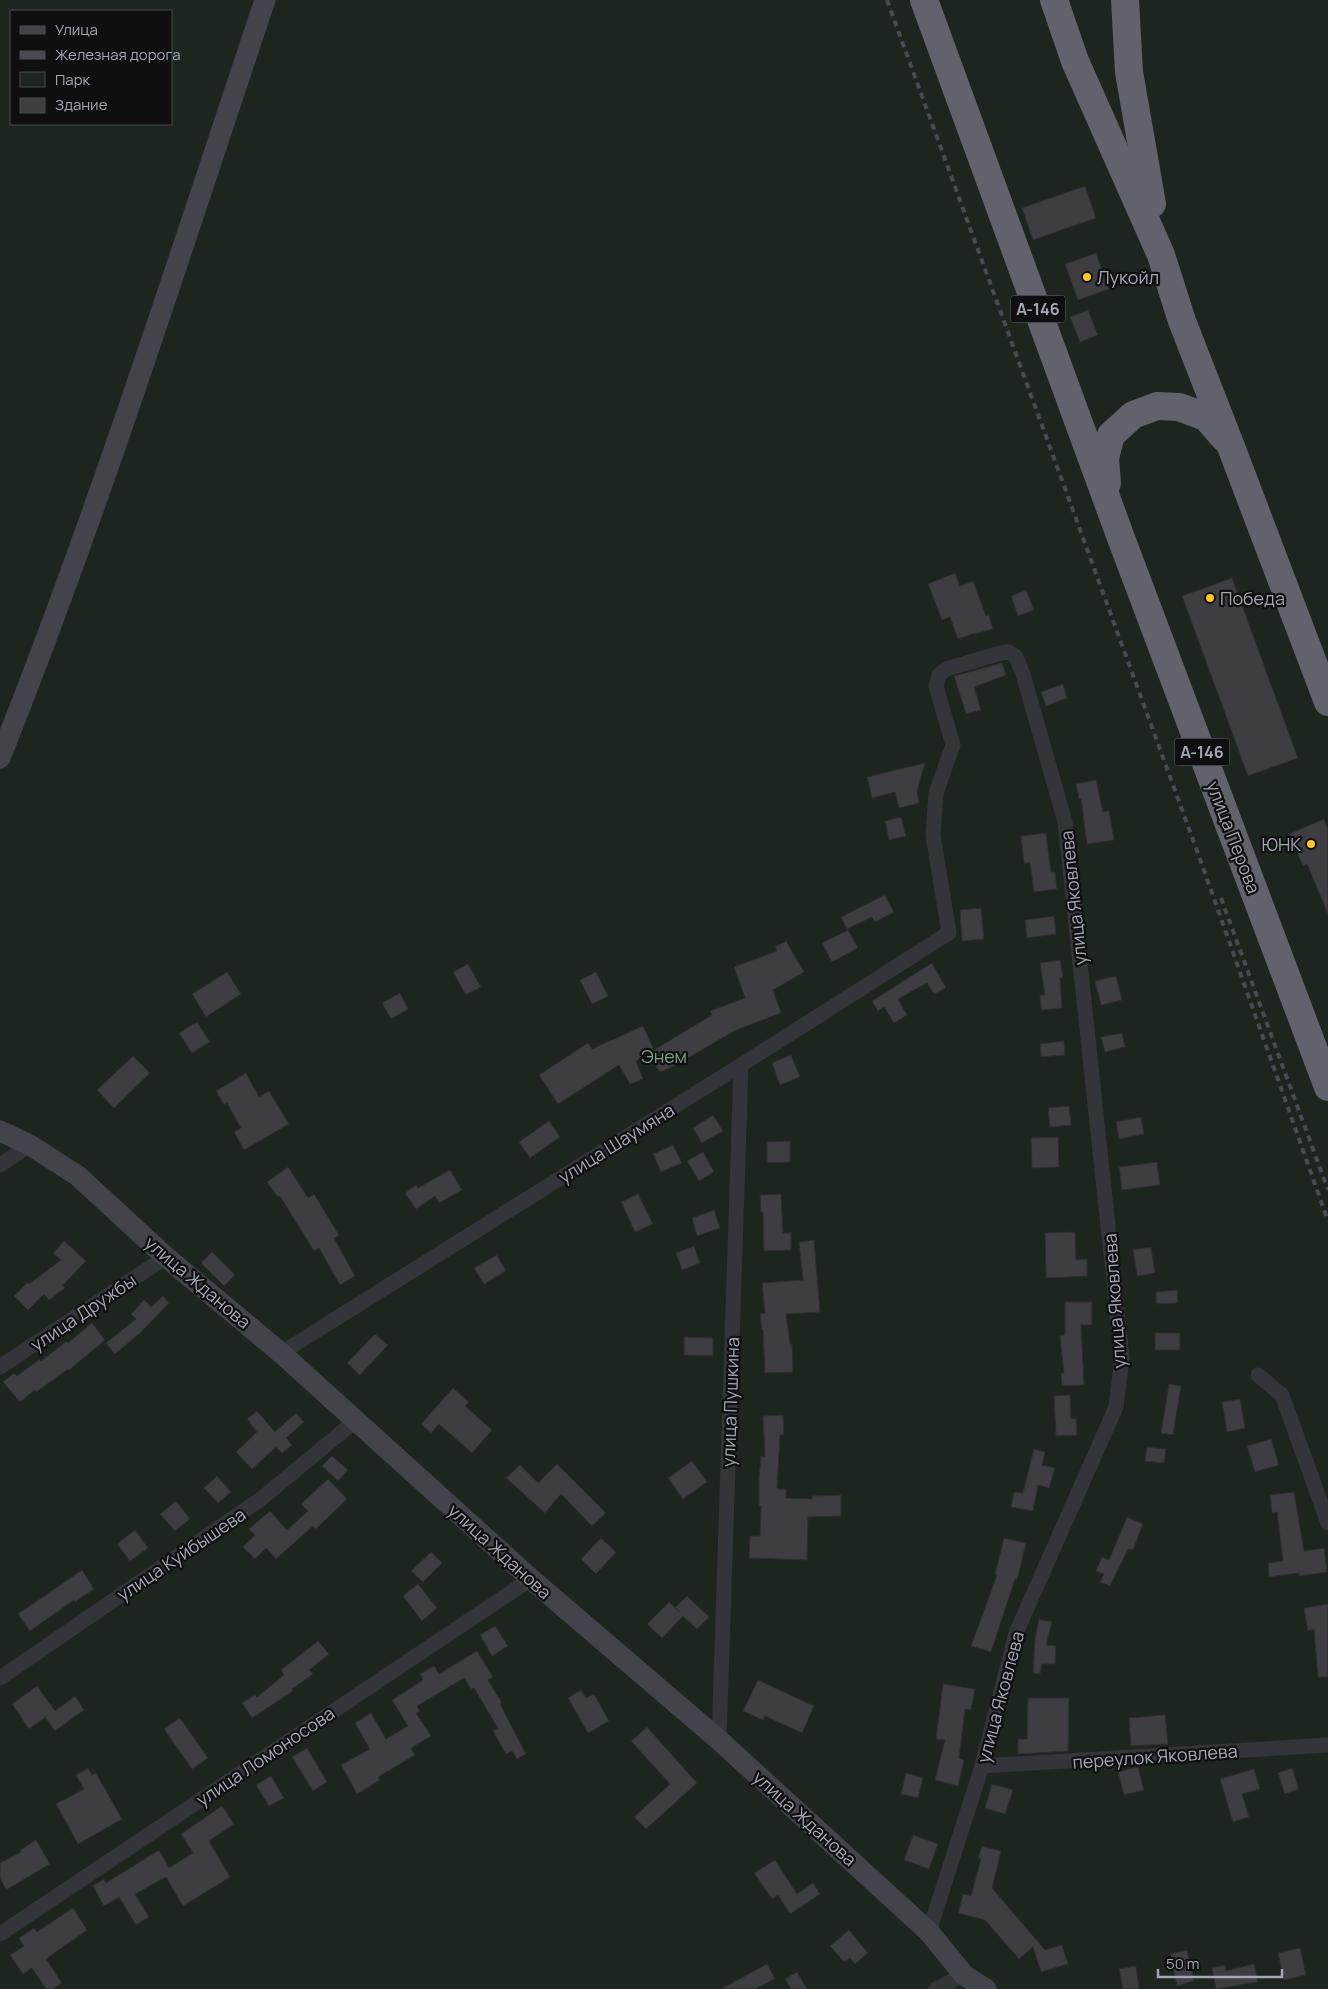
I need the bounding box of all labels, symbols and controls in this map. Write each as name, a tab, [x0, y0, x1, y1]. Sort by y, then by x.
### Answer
legend	[10, 10, 172, 125]
text: Улица	[55, 19, 98, 40]
text: Железная дорога	[55, 44, 180, 65]
text: Парк	[55, 69, 91, 90]
text: Здание	[55, 94, 108, 115]
place label: Лукойл	[1097, 265, 1159, 289]
marker: Лукойл	[1081, 271, 1093, 283]
road number: А-146	[1010, 296, 1066, 322]
place label: Победа	[1220, 586, 1285, 610]
marker: Победа	[1204, 592, 1216, 604]
road number: А-146	[1174, 739, 1230, 766]
street label: улица Перова	[1202, 777, 1266, 897]
street label: улица Яковлева	[1054, 829, 1092, 967]
place label: ЮНК	[1261, 832, 1301, 856]
marker: ЮНК	[1305, 838, 1317, 850]
park label: Энем	[641, 1044, 687, 1068]
street label: улица Шаумяна	[553, 1098, 679, 1188]
street label: улица Жданова	[140, 1231, 256, 1333]
street label: улица Яковлева	[1097, 1233, 1131, 1369]
street label: улица Дружбы	[25, 1268, 141, 1356]
street label: улица Пушкина	[716, 1337, 744, 1467]
street label: улица Жданова	[443, 1498, 557, 1604]
street label: улица Куйбышева	[112, 1502, 250, 1606]
street label: улица Яковлева	[971, 1629, 1029, 1765]
street label: улица Ломоносова	[191, 1701, 339, 1811]
street label: переулок Яковлева	[1072, 1738, 1238, 1774]
street label: улица Жданова	[748, 1765, 862, 1871]
scale bar	[1158, 1946, 1282, 1978]
text: 50 m	[1166, 1953, 1200, 1974]

